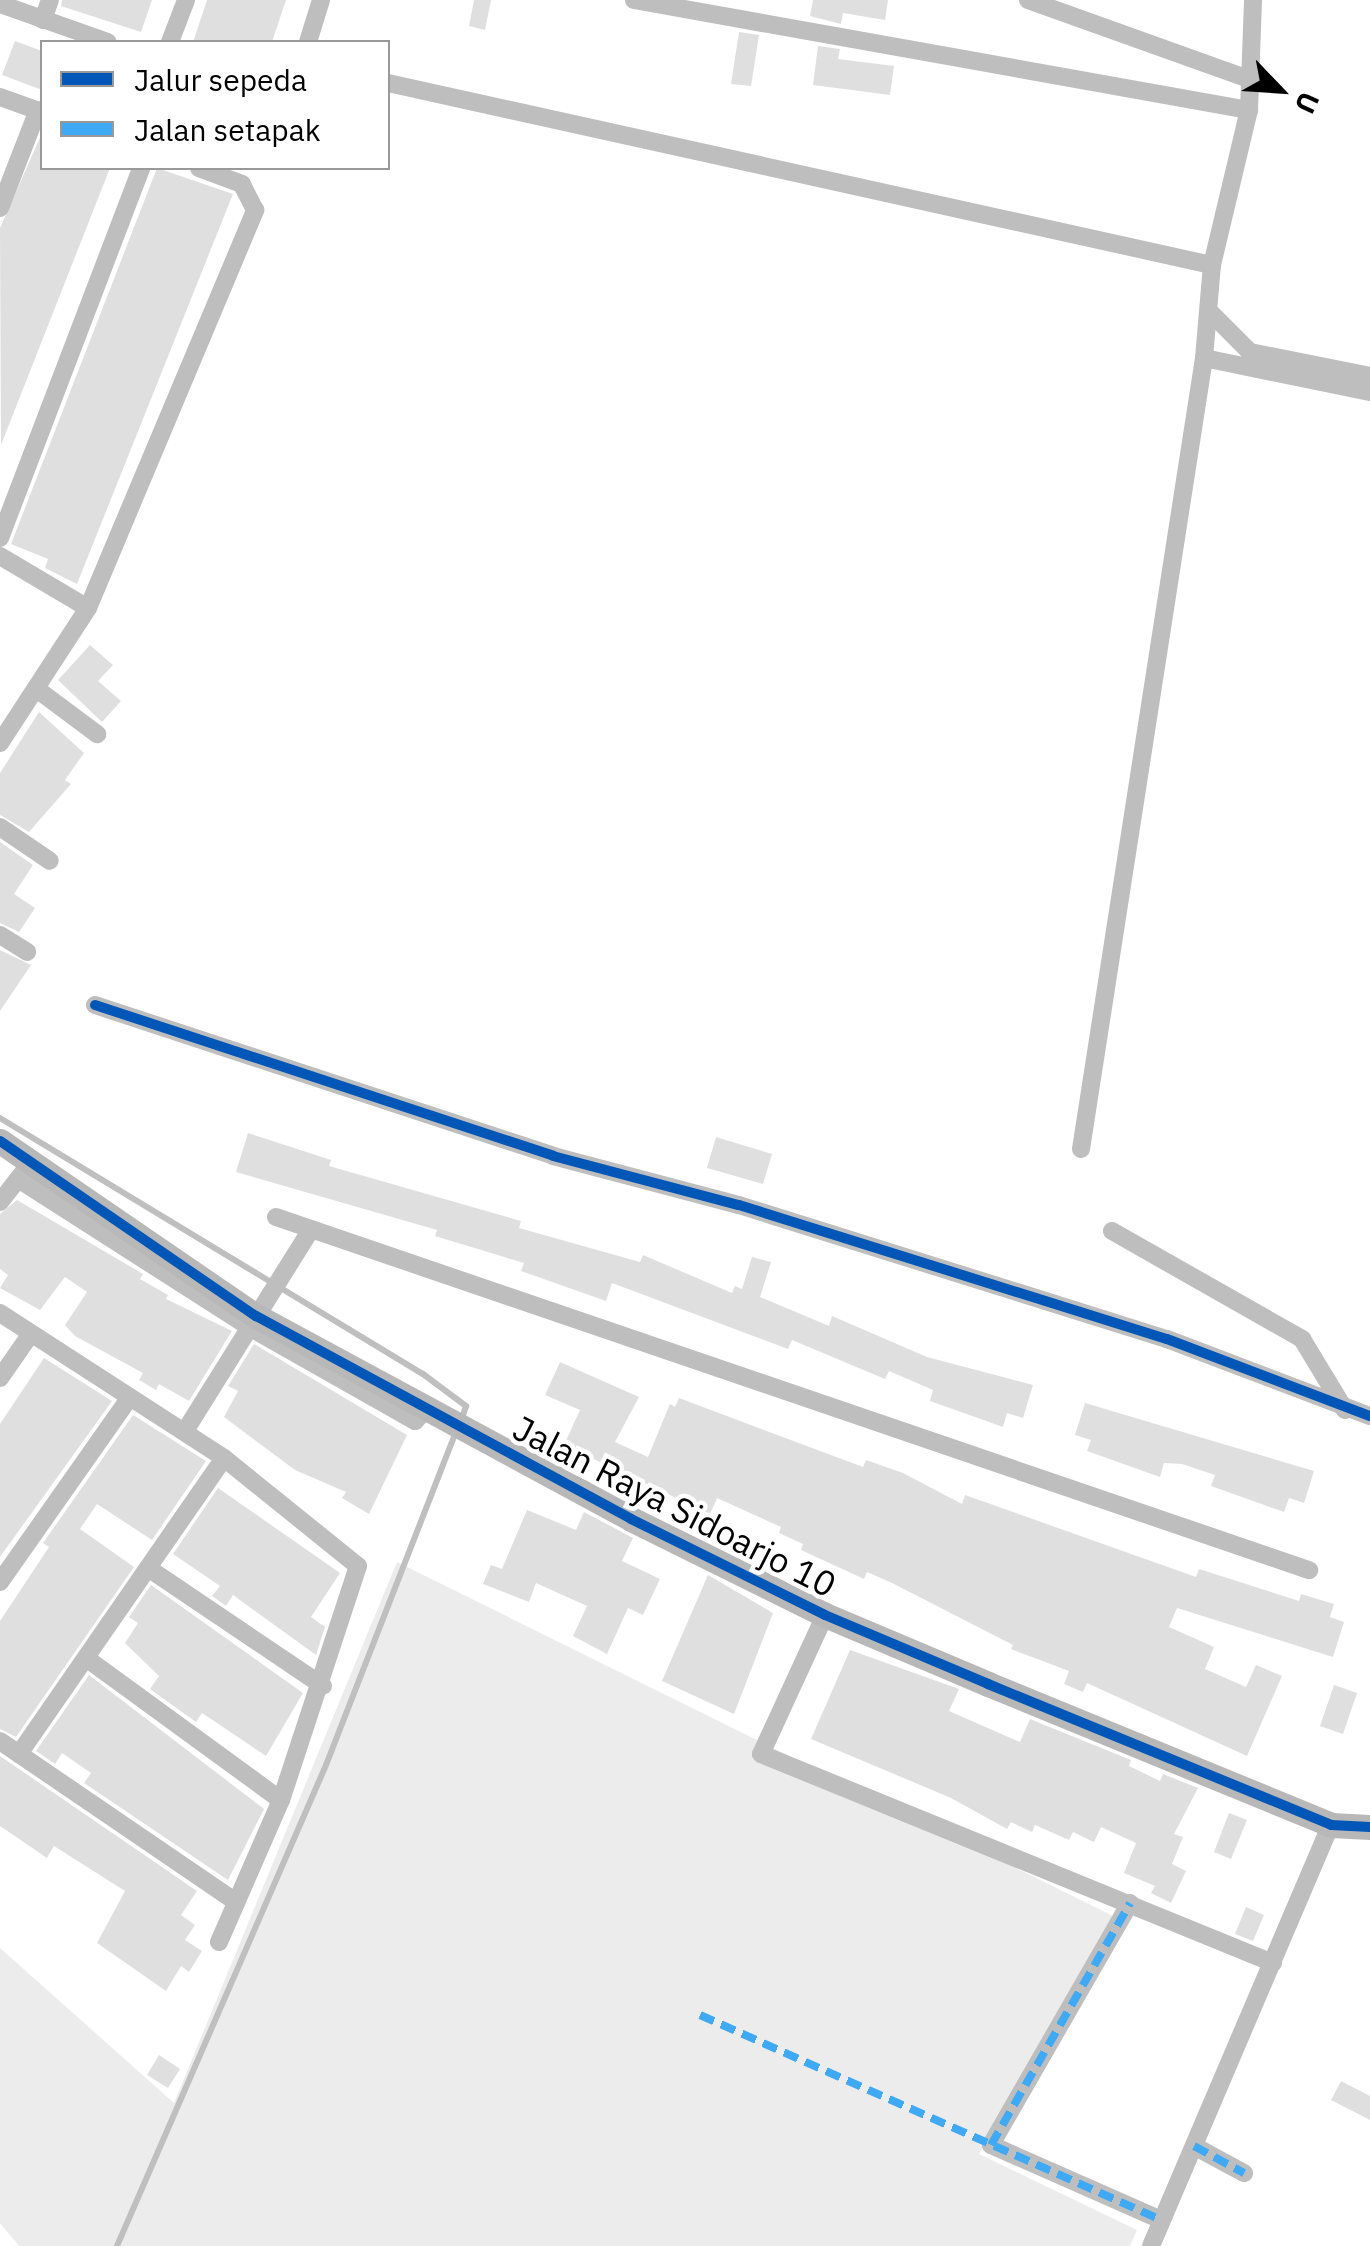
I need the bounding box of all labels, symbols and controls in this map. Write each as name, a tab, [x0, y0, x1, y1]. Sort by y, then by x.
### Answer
legend	[40, 40, 390, 170]
north arrow	[1230, 40, 1330, 140]
text: Jalur sepeda	[134, 60, 307, 99]
text: U	[1287, 86, 1329, 120]
text: Jalan setapak	[134, 110, 320, 149]
street label: Jalan Raya Sidoarjo 10	[507, 1406, 843, 1606]

